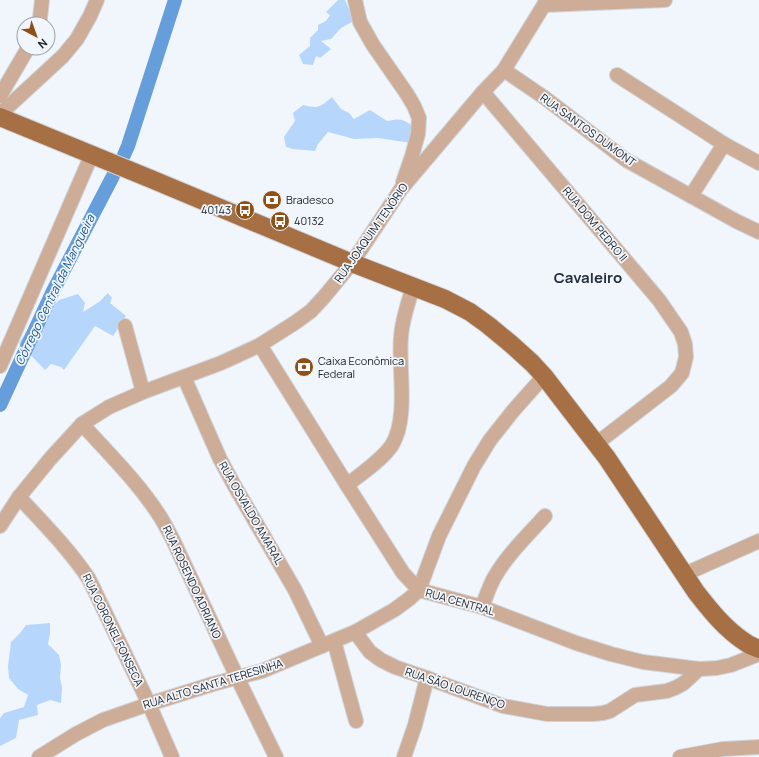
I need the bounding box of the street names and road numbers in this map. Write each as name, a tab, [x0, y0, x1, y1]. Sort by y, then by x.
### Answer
street label: RUA SANTOS DUMONT	[537, 90, 639, 170]
street label: RUA JOAQUIM TENÓRIO	[330, 180, 411, 286]
street label: RUA DOM PEDRO II	[560, 183, 631, 264]
street label: RUA OSVALDO AMARAL	[216, 458, 287, 567]
street label: RUA ROSENDO ADRIANO	[160, 523, 225, 641]
street label: RUA CORONEL FONSECA	[80, 571, 147, 689]
street label: RUA CENTRAL	[424, 584, 497, 619]
street label: RUA ALTO SANTA TERESINHA	[141, 655, 285, 712]
street label: RUA SÃO LOURENÇO	[403, 663, 507, 712]

